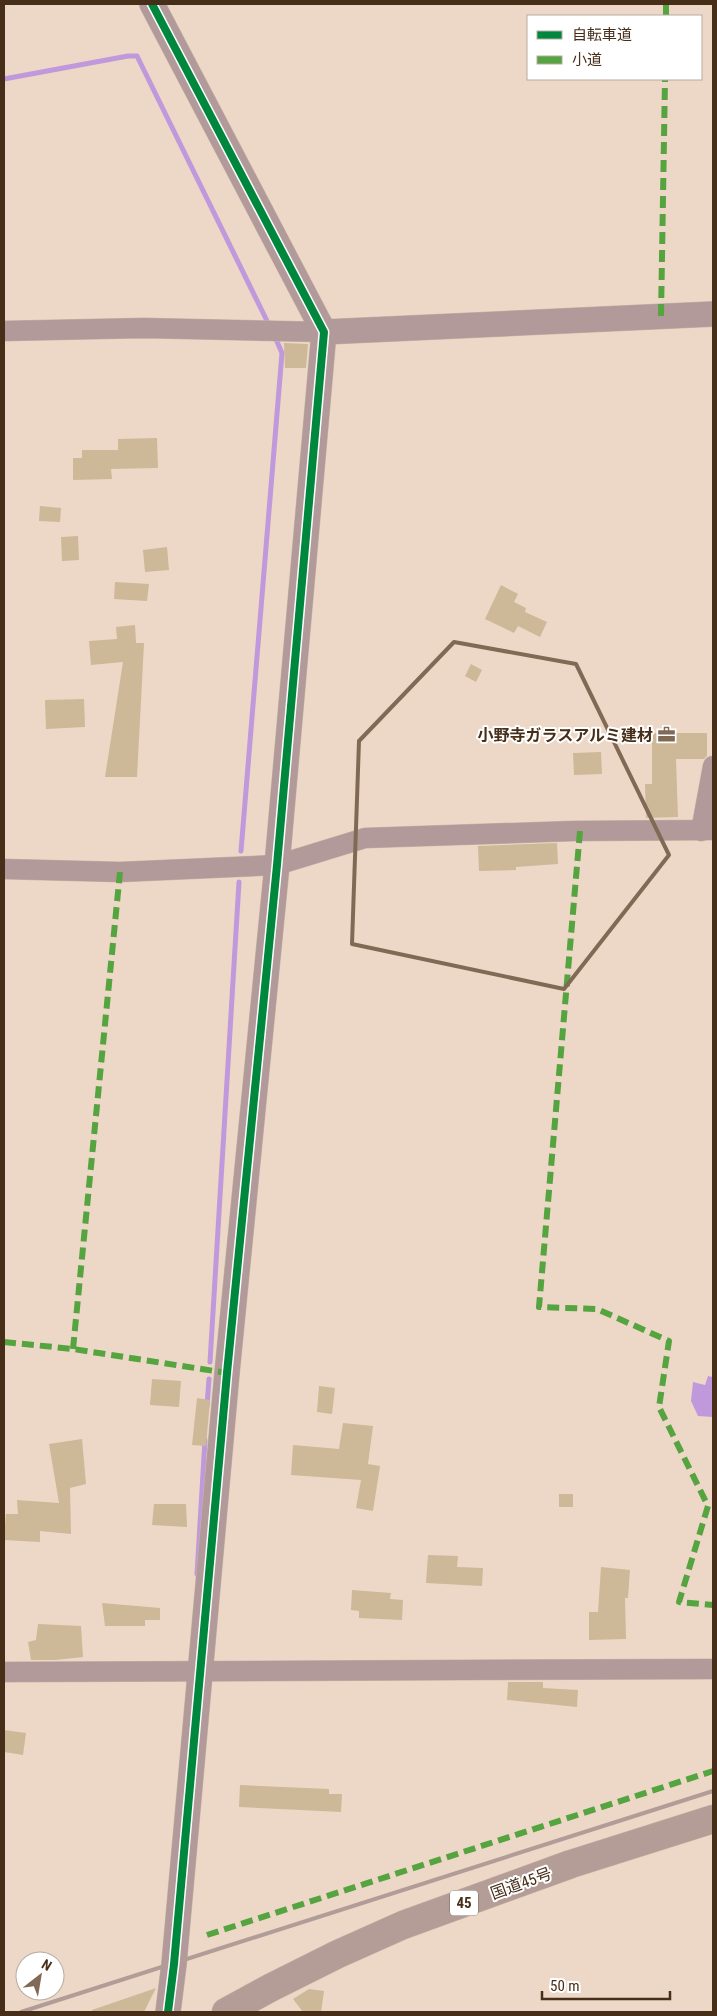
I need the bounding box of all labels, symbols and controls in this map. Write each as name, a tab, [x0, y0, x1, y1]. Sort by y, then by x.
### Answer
legend	[527, 15, 702, 80]
text: 自転車道	[572, 26, 632, 44]
text: 小道	[572, 51, 602, 69]
office icon: 小野寺ガラスアルミ建材	[657, 725, 677, 745]
place label: 小野寺ガラスアルミ建材	[477, 726, 653, 745]
street label: 国道45号	[488, 1864, 554, 1903]
road number: 45	[450, 1890, 478, 1916]
north arrow	[15, 1951, 65, 2001]
text: N	[39, 1956, 54, 1974]
scale bar	[542, 1968, 670, 2000]
text: 50 m	[550, 1977, 580, 1995]

